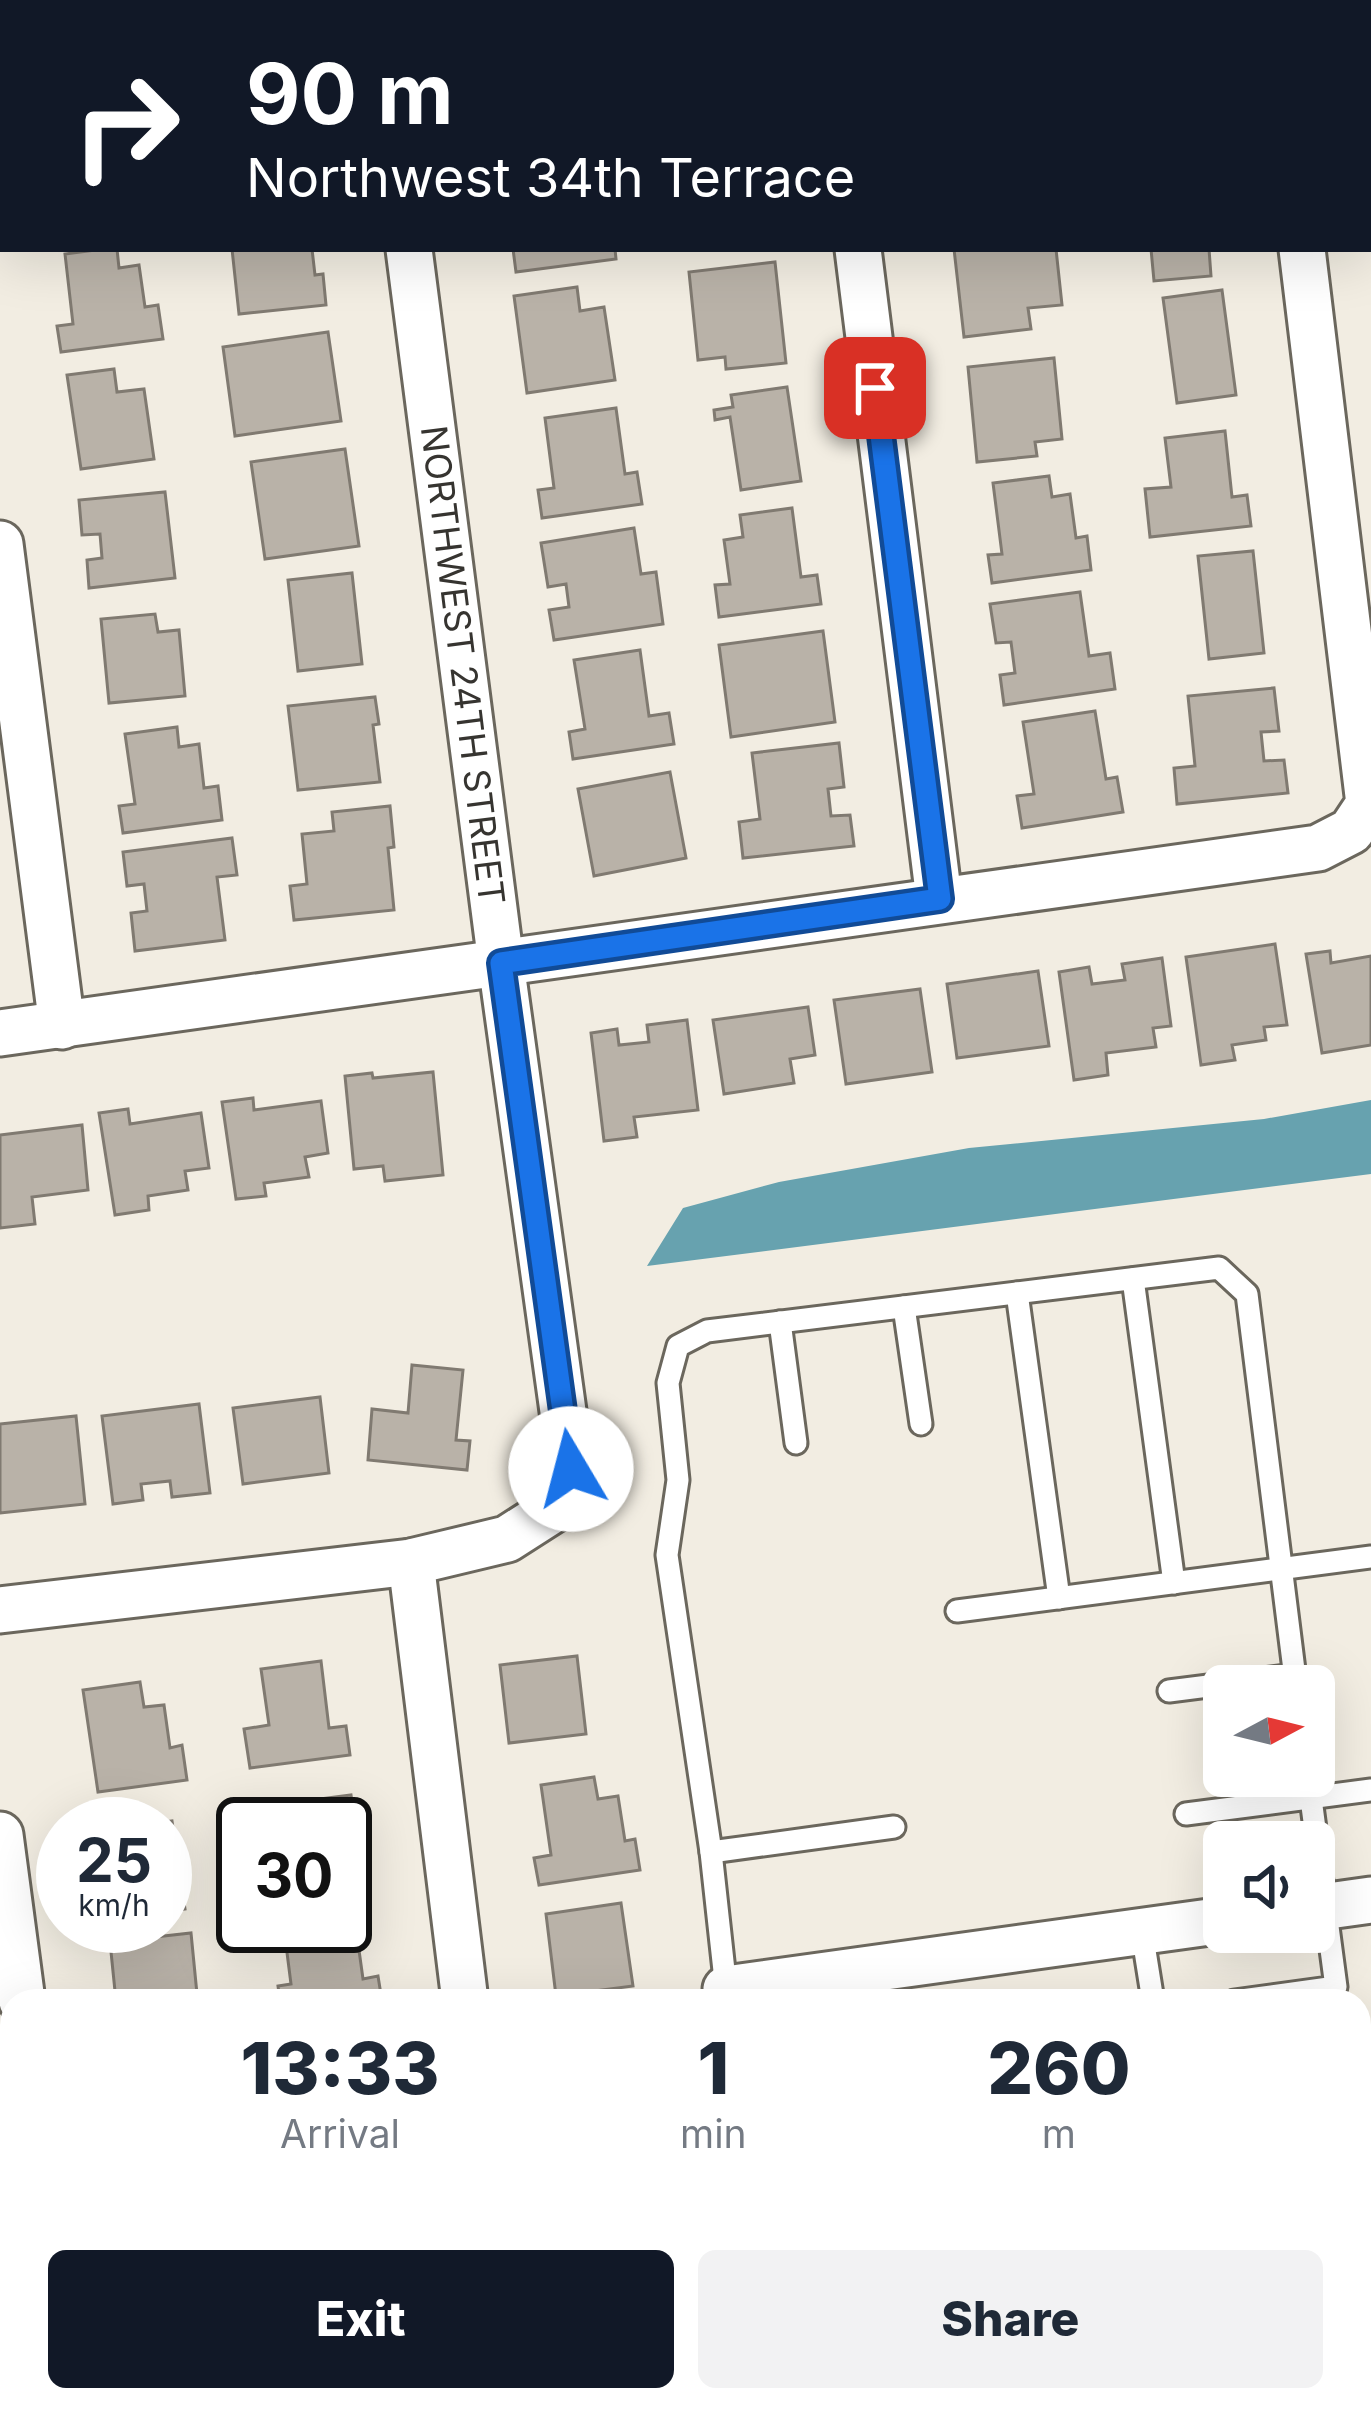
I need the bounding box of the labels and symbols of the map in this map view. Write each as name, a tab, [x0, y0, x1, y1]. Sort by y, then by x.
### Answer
pin	[824, 337, 926, 439]
street label: NORTHWEST 24TH STREET	[412, 423, 514, 907]
position arrow	[508, 1406, 634, 1532]
north arrow	[1203, 1665, 1335, 1797]
speed limit sign: 30	[216, 1797, 372, 1953]

